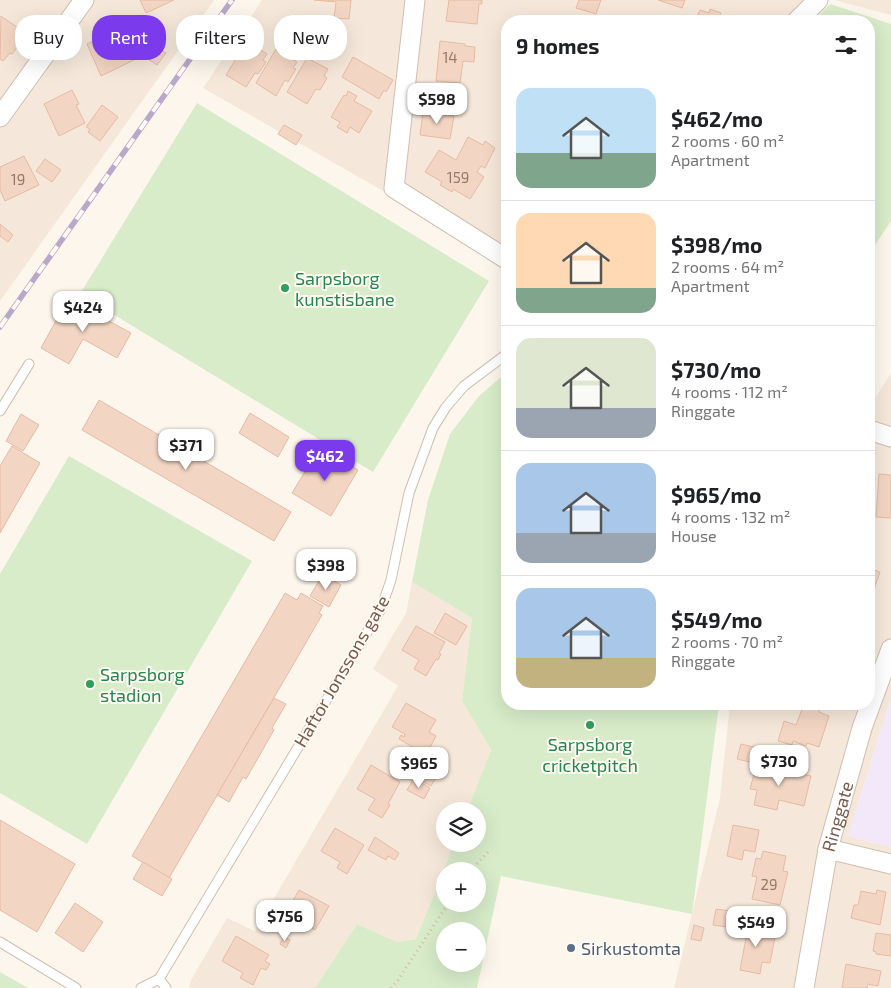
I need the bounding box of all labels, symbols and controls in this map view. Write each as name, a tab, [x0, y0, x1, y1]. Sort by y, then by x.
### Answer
chip: Buy	[15, 15, 82, 60]
chip: Rent	[92, 15, 166, 60]
chip: Filters	[176, 15, 264, 60]
chip: New	[274, 15, 347, 60]
icon: filters	[832, 31, 860, 59]
text: 9 homes	[516, 33, 599, 58]
house number: 14	[442, 48, 458, 66]
pin: $598	[407, 82, 467, 125]
text: $598	[418, 89, 456, 108]
text: $462/mo	[671, 106, 763, 131]
icon: home	[556, 108, 616, 168]
text: 2 rooms · 60 m²	[671, 131, 784, 150]
text: Apartment	[671, 150, 750, 169]
house number: 159	[447, 168, 469, 186]
house number: 19	[11, 170, 25, 188]
text: $398/mo	[671, 232, 762, 257]
icon: home	[556, 233, 616, 293]
text: 2 rooms · 64 m²	[671, 257, 784, 276]
place label: Sarpsborg kunstisbane	[295, 267, 395, 310]
text: Apartment	[671, 276, 750, 295]
marker: Sarpsborg kunstisbane	[279, 282, 291, 294]
pin: $424	[53, 290, 113, 333]
text: $424	[64, 297, 102, 316]
text: $730/mo	[671, 357, 761, 382]
icon: home	[556, 358, 616, 418]
text: 4 rooms · 112 m²	[671, 382, 788, 401]
text: Ringgate	[671, 401, 735, 420]
pin: $371	[156, 428, 216, 471]
text: $371	[169, 435, 203, 454]
pin: $462	[295, 440, 355, 482]
text: $462	[306, 446, 344, 465]
text: $965/mo	[671, 482, 761, 507]
icon: home	[556, 483, 616, 543]
text: 4 rooms · 132 m²	[671, 507, 790, 526]
text: House	[671, 526, 717, 545]
pin: $398	[296, 548, 356, 591]
text: $398	[307, 555, 345, 574]
street label: Haftor Jonssons gate	[289, 591, 393, 751]
text: $549/mo	[671, 607, 762, 632]
icon: home	[556, 608, 616, 668]
text: 2 rooms · 70 m²	[671, 632, 783, 651]
text: Ringgate	[671, 651, 735, 670]
place label: Sarpsborg stadion	[100, 663, 184, 706]
marker: Sarpsborg stadion	[84, 678, 96, 690]
marker: Sarpsborg cricketpitch	[584, 719, 596, 731]
place label: Sarpsborg cricketpitch	[542, 733, 638, 776]
pin: $730	[749, 744, 809, 787]
pin: $965	[389, 746, 449, 789]
text: $730	[761, 751, 797, 770]
text: $965	[401, 753, 438, 772]
street label: Ringgate	[817, 778, 858, 854]
map controls	[436, 802, 486, 972]
button: layers	[436, 802, 486, 852]
button: +	[436, 862, 486, 912]
house number: 29	[760, 875, 778, 893]
pin: $756	[255, 900, 315, 942]
text: $756	[267, 906, 303, 925]
pin: $549	[726, 906, 786, 948]
text: $549	[737, 912, 775, 931]
button: −	[436, 922, 486, 972]
place label: Sirkustomta	[581, 937, 681, 959]
marker: Sirkustomta	[565, 942, 577, 954]

